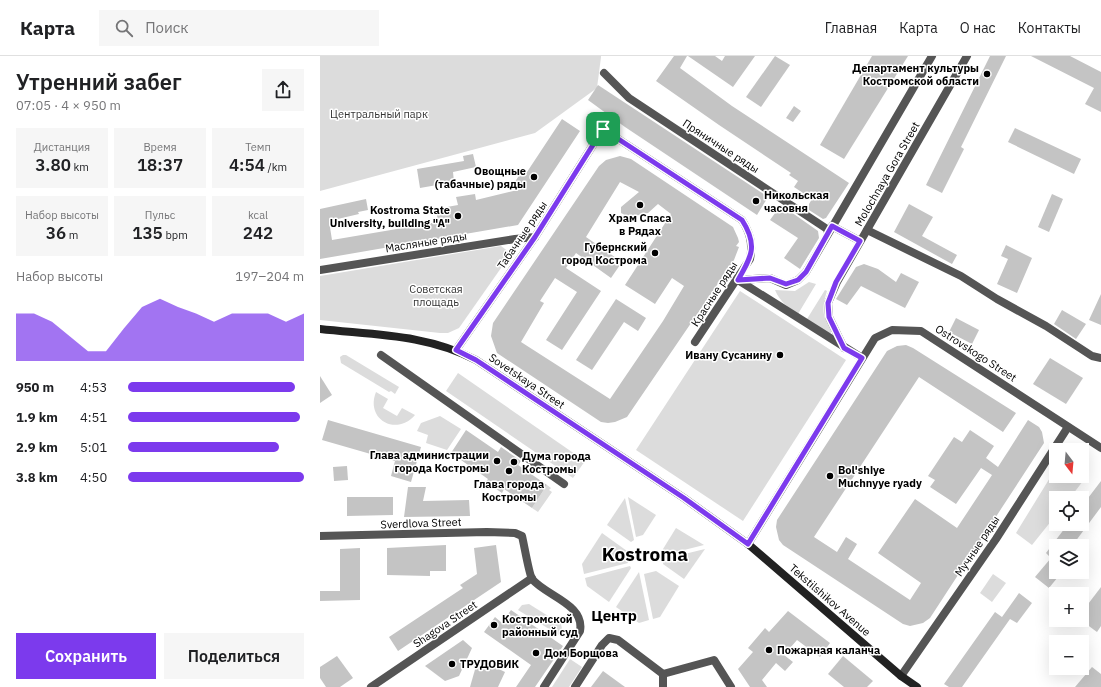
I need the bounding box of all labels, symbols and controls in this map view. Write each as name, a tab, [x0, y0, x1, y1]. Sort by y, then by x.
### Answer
search box	[99, 10, 379, 46]
text: Карта	[20, 16, 75, 40]
icon: search	[113, 17, 135, 39]
text: Поиск	[145, 18, 189, 37]
text: Главная	[825, 19, 877, 37]
text: Карта	[899, 19, 938, 37]
text: О нас	[960, 19, 996, 37]
text: Контакты	[1018, 19, 1081, 37]
place label: Департамент культуры Костромской области	[852, 61, 979, 88]
text: Утренний забег	[16, 67, 182, 96]
button: share	[262, 69, 304, 111]
marker: Департамент культуры Костромской области	[982, 69, 992, 79]
text: 07:05 · 4 × 950 m	[16, 97, 121, 114]
park label: Центральный парк	[330, 107, 428, 121]
pin	[586, 112, 620, 146]
street label: Пряничные ряды	[680, 116, 762, 176]
icon: arrive	[592, 118, 614, 140]
street label: Molochnaya Gora Street	[851, 119, 923, 229]
text: Дистанция	[34, 140, 90, 154]
text: Время	[143, 140, 177, 154]
text: Темп	[245, 140, 271, 154]
text: 3.80	[35, 154, 71, 176]
text: 18:37	[137, 154, 183, 176]
text: 4:54	[229, 154, 265, 176]
text: km	[71, 160, 89, 174]
text: /km	[265, 160, 287, 174]
place label: Овощные (табачные) ряды	[435, 164, 526, 191]
marker: Овощные (табачные) ряды	[529, 172, 539, 182]
place label: Никольская часовня	[764, 188, 829, 215]
marker: Никольская часовня	[751, 196, 761, 206]
street label: Табачные ряды	[494, 198, 550, 272]
marker: Храм Спаса в Рядах	[635, 200, 645, 210]
place label: Kostroma State University, building "A"	[330, 203, 450, 230]
text: Набор высоты	[25, 208, 99, 222]
text: Пульс	[145, 208, 175, 222]
text: kcal	[248, 208, 268, 222]
marker: Kostroma State University, building "A"	[453, 211, 463, 221]
place label: Храм Спаса в Рядах	[609, 211, 671, 238]
text: 36	[46, 222, 66, 244]
text: 135	[132, 222, 163, 244]
text: 242	[243, 222, 273, 244]
text: m	[66, 228, 78, 242]
text: bpm	[163, 228, 188, 242]
street label: Масляные ряды	[384, 229, 468, 255]
place label: Губернский город Кострома	[561, 240, 647, 267]
marker: Губернский город Кострома	[650, 248, 660, 258]
street label: Красные ряды	[688, 259, 740, 329]
text: Набор высоты	[16, 268, 103, 285]
text: 197–204 m	[235, 268, 304, 285]
park label: Советская площадь	[409, 282, 463, 309]
street label: Ostrovskogo Street	[933, 321, 1019, 385]
place label: Ивану Сусанину	[685, 348, 772, 362]
street label: Sovetskaya Street	[486, 350, 568, 412]
marker: Ивану Сусанину	[775, 350, 785, 360]
text: 950 m	[16, 379, 54, 396]
text: 4:53	[80, 379, 107, 396]
text: 1.9 km	[16, 409, 58, 426]
text: 4:51	[80, 409, 107, 426]
text: 2.9 km	[16, 439, 58, 456]
text: 5:01	[80, 439, 107, 456]
north arrow	[1049, 443, 1089, 483]
map controls	[1049, 443, 1089, 675]
place label: Глава администрации города Костромы	[370, 448, 489, 475]
place label: Дума города Костромы	[522, 449, 591, 476]
marker: Глава администрации города Костромы	[492, 456, 502, 466]
marker: Дума города Костромы	[509, 457, 519, 467]
place label: Bol'shiye Muchnyye ryady	[838, 463, 922, 490]
marker: Глава города Костромы	[504, 466, 514, 476]
text: 3.8 km	[16, 469, 58, 486]
text: 4:50	[80, 469, 107, 486]
marker: Bol'shiye Muchnyye ryady	[825, 471, 835, 481]
place label: Глава города Костромы	[474, 477, 544, 504]
button: locate	[1049, 491, 1089, 531]
street label: Мучные ряды	[952, 513, 1002, 579]
street label: Sverdlova Street	[380, 515, 462, 531]
button: layers	[1049, 539, 1089, 579]
district label: Kostroma	[602, 542, 688, 566]
street label: Tekstilshikov Avenue	[787, 561, 873, 639]
button: +	[1049, 587, 1089, 627]
street label: Shagova Street	[410, 597, 480, 651]
district label: Центр	[591, 606, 637, 625]
place label: Костромской районный суд	[502, 612, 579, 639]
marker: Костромской районный суд	[489, 620, 499, 630]
button: Сохранить	[16, 633, 156, 679]
button: Поделиться	[164, 633, 304, 679]
button: −	[1049, 635, 1089, 675]
place label: Пожарная каланча	[777, 643, 880, 657]
marker: Пожарная каланча	[764, 645, 774, 655]
place label: Дом Борщова	[544, 646, 618, 660]
marker: Дом Борщова	[531, 648, 541, 658]
place label: ТРУДОВИК	[460, 657, 519, 671]
marker: ТРУДОВИК	[447, 659, 457, 669]

